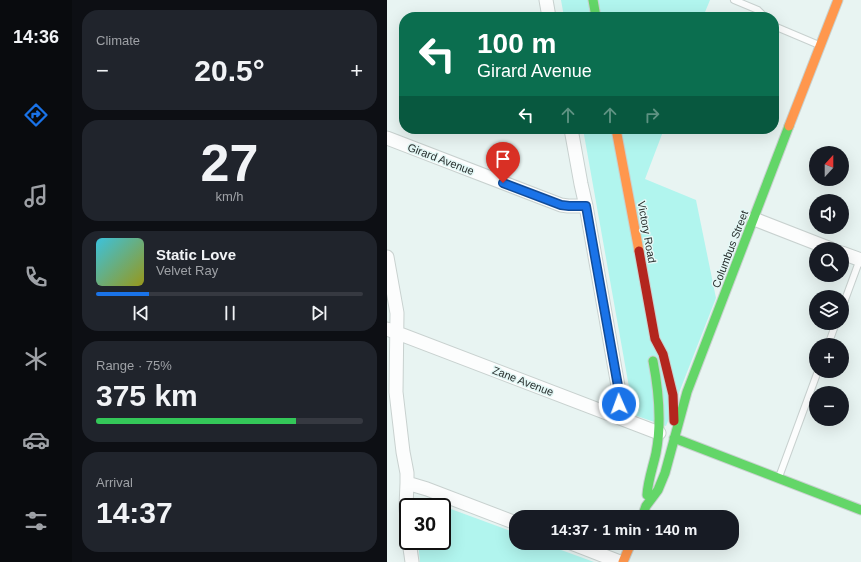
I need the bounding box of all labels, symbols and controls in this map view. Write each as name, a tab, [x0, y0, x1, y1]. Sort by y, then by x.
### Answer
text: 14:36	[13, 27, 59, 47]
icon: left	[411, 28, 463, 80]
text: 100 m	[477, 28, 556, 59]
text: Climate	[96, 33, 140, 48]
text: 20.5°	[194, 54, 265, 87]
text: −	[96, 58, 109, 83]
text: +	[350, 58, 363, 83]
text: Girard Avenue	[477, 61, 592, 81]
icon: directions	[22, 101, 50, 129]
icon: left	[515, 104, 537, 126]
icon: ahead	[557, 104, 579, 126]
icon: ahead	[599, 104, 621, 126]
icon: right	[641, 104, 663, 126]
text: 27	[201, 134, 258, 192]
street label: Girard Avenue	[406, 141, 476, 177]
pin	[486, 142, 520, 183]
north arrow	[809, 146, 849, 186]
map controls	[809, 146, 849, 426]
icon: arrive	[492, 148, 514, 170]
icon: music	[22, 182, 50, 210]
text: km/h	[215, 189, 244, 204]
button: sound	[809, 194, 849, 234]
street label: Victory Road	[636, 200, 658, 264]
street label: Columbus Street	[710, 209, 750, 289]
button: search	[809, 242, 849, 282]
text: Static Love	[156, 246, 236, 263]
icon: phone	[22, 263, 50, 291]
text: Velvet Ray	[156, 263, 218, 278]
button: layers	[809, 290, 849, 330]
icon: previous	[130, 302, 152, 324]
icon: pause	[219, 302, 241, 324]
icon: next	[308, 302, 330, 324]
button: +	[809, 338, 849, 378]
icon: climate	[22, 345, 50, 373]
text: Range · 75%	[96, 358, 172, 373]
street label: Zane Avenue	[491, 364, 555, 398]
text: 375 km	[96, 379, 198, 412]
position arrow	[598, 383, 640, 425]
button: −	[809, 386, 849, 426]
icon: car	[22, 426, 50, 454]
text: Arrival	[96, 475, 133, 490]
text: 14:37	[96, 496, 173, 529]
speed limit sign: 30	[399, 498, 451, 550]
icon: filters	[22, 507, 50, 535]
text: 14:37 · 1 min · 140 m	[551, 521, 697, 538]

